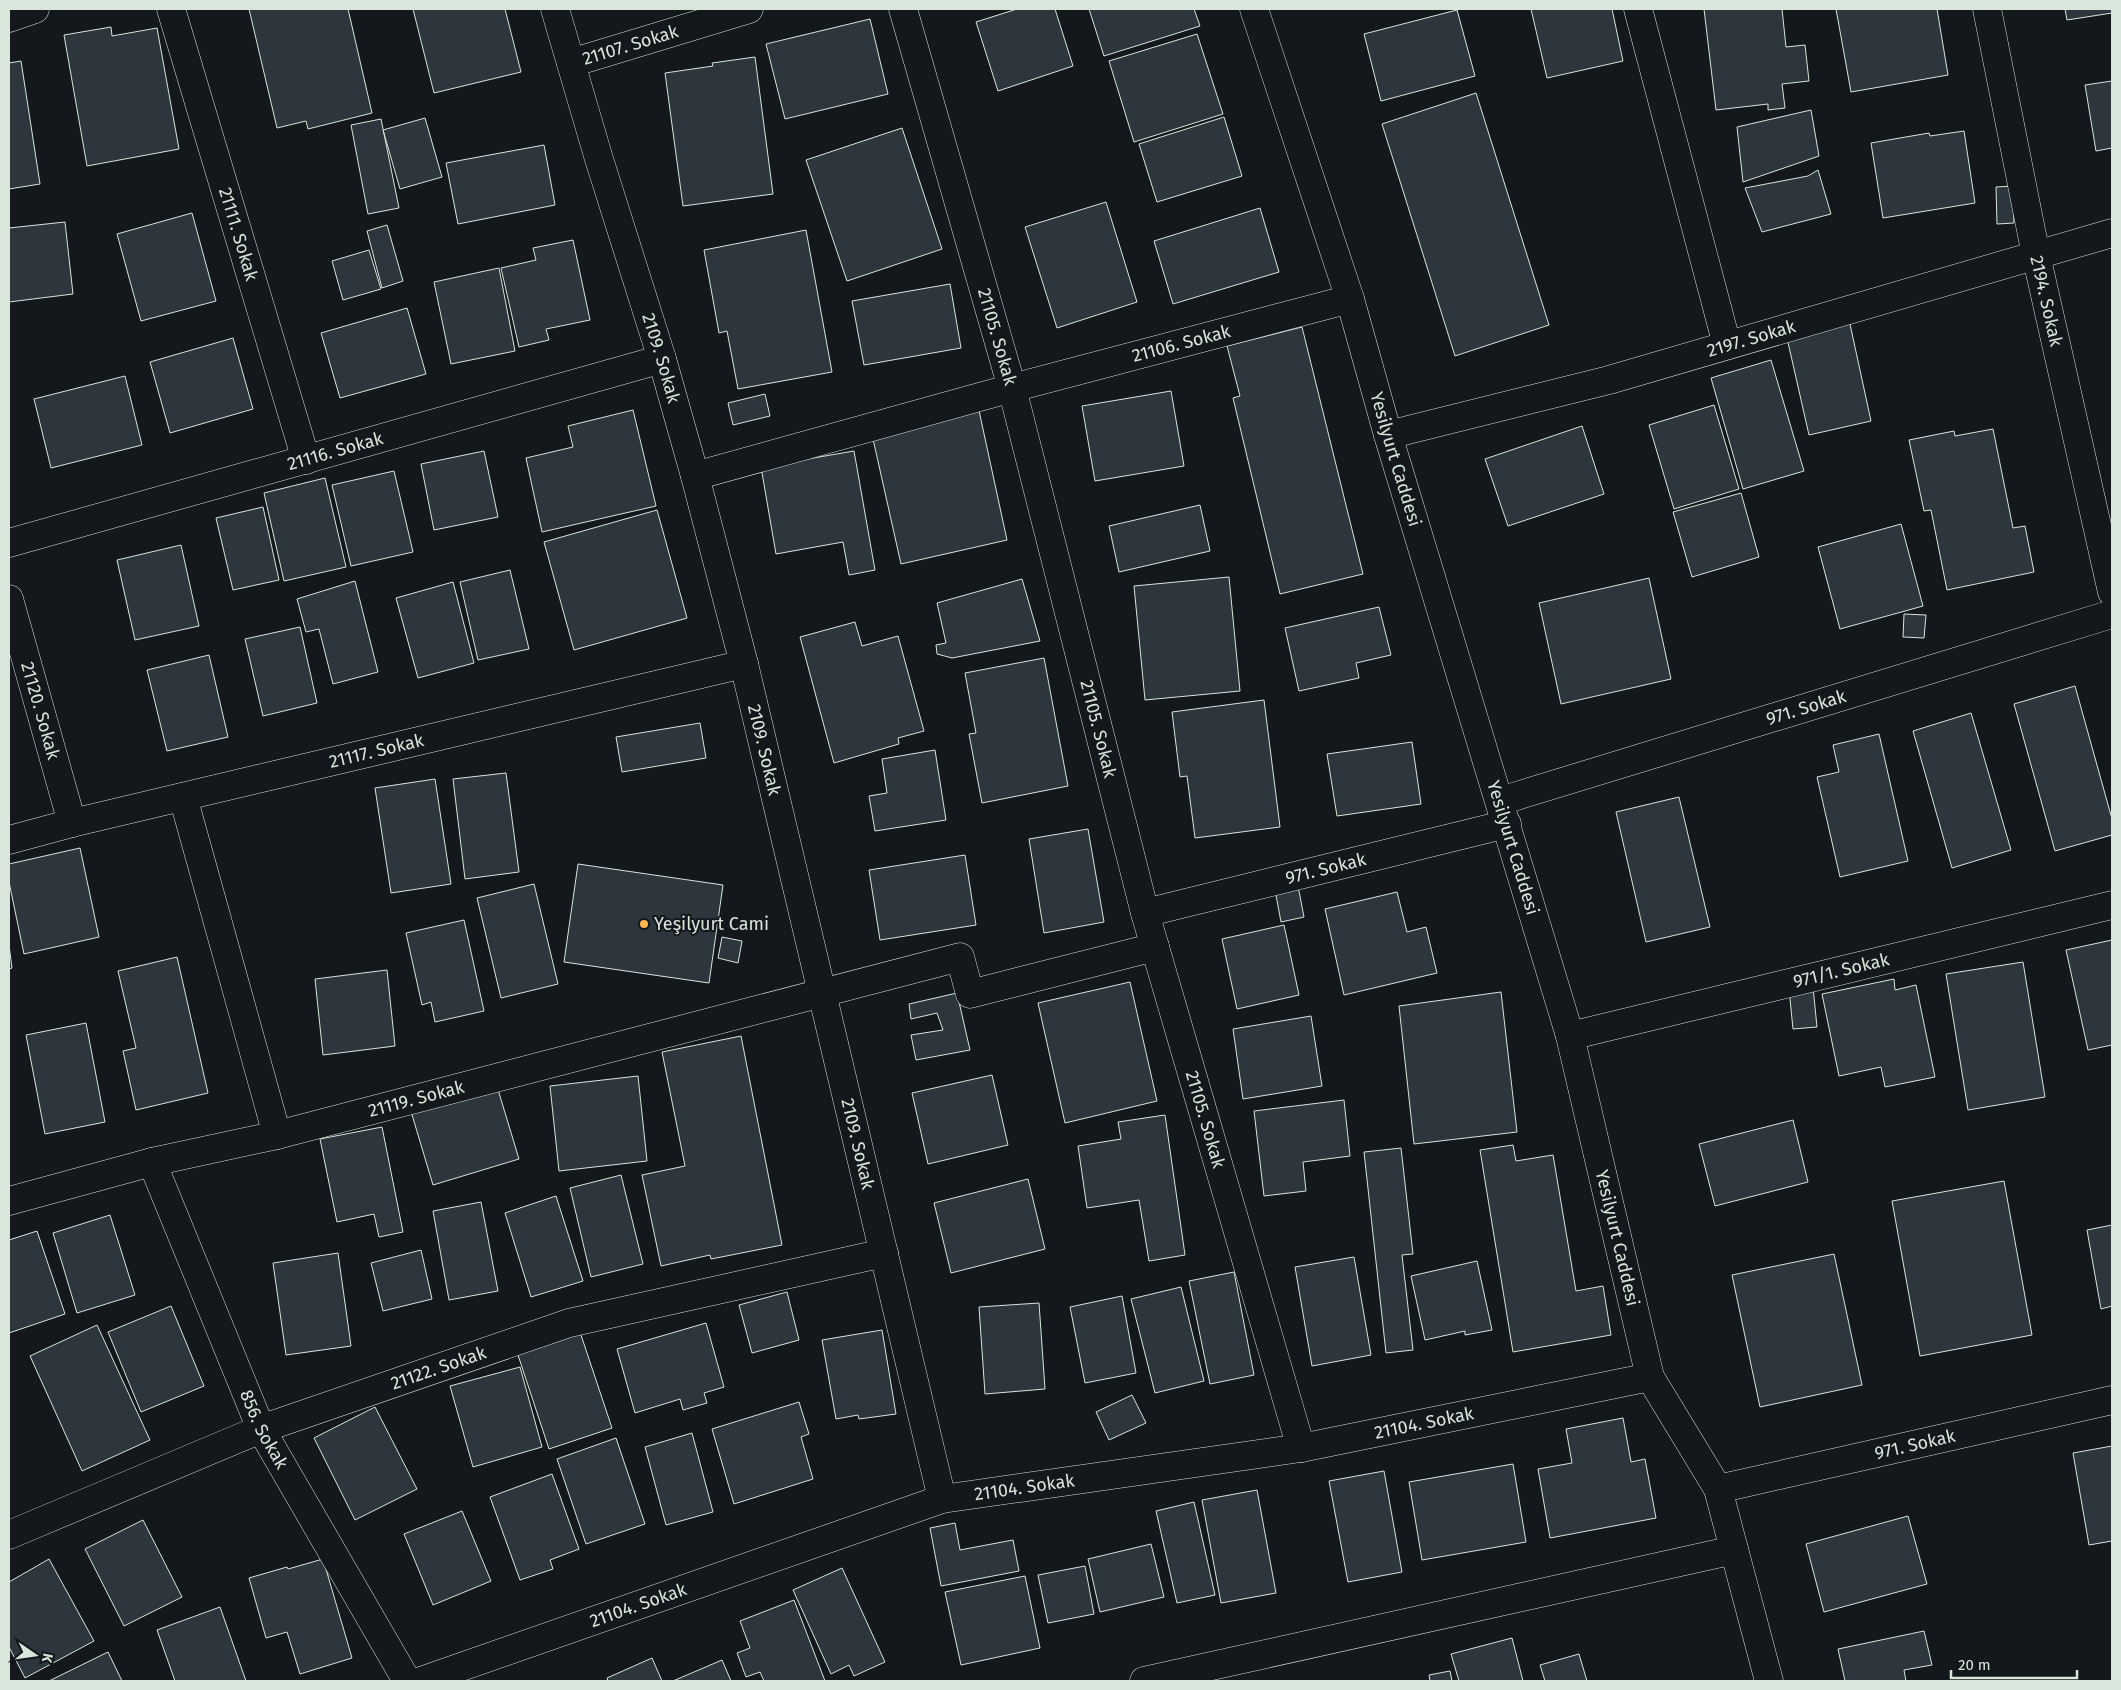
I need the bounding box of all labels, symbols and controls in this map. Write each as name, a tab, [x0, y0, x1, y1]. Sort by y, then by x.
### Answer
street label: 21107. Sokak	[580, 20, 682, 70]
street label: 21111. Sokak	[214, 185, 263, 284]
street label: 2194. Sokak	[2025, 253, 2067, 349]
street label: 21105. Sokak	[973, 285, 1022, 389]
street label: 2109. Sokak	[637, 310, 685, 407]
street label: 2197. Sokak	[1705, 315, 1799, 362]
street label: 21106. Sokak	[1130, 320, 1234, 367]
street label: Yesilyurt Caddesi	[1365, 389, 1426, 529]
street label: 21116. Sokak	[285, 427, 386, 475]
street label: 21120. Sokak	[16, 659, 65, 763]
street label: 21105. Sokak	[1075, 678, 1122, 781]
street label: 971. Sokak	[1764, 685, 1849, 730]
street label: 2109. Sokak	[743, 702, 786, 798]
street label: 21117. Sokak	[327, 729, 427, 773]
street label: Yesilyurt Caddesi	[1482, 778, 1544, 918]
street label: 971. Sokak	[1283, 848, 1369, 889]
place label: Yeşilyurt Cami	[654, 913, 769, 935]
marker: Yeşilyurt Cami	[638, 918, 650, 930]
street label: 971/1. Sokak	[1791, 948, 1892, 993]
street label: 21105. Sokak	[1181, 1068, 1230, 1171]
street label: 21119. Sokak	[366, 1075, 467, 1122]
street label: 2109. Sokak	[836, 1096, 879, 1192]
street label: Yesilyurt Caddesi	[1591, 1168, 1644, 1308]
street label: 21122. Sokak	[388, 1341, 490, 1394]
street label: 856. Sokak	[235, 1387, 293, 1474]
street label: 21104. Sokak	[1372, 1402, 1476, 1444]
street label: 971. Sokak	[1873, 1425, 1958, 1464]
street label: 21104. Sokak	[973, 1469, 1077, 1505]
street label: 21104. Sokak	[587, 1578, 690, 1632]
north arrow	[10, 1630, 60, 1680]
scale bar	[1951, 1648, 2077, 1680]
text: K	[38, 1652, 56, 1665]
text: 20 m	[1958, 1656, 1991, 1674]

